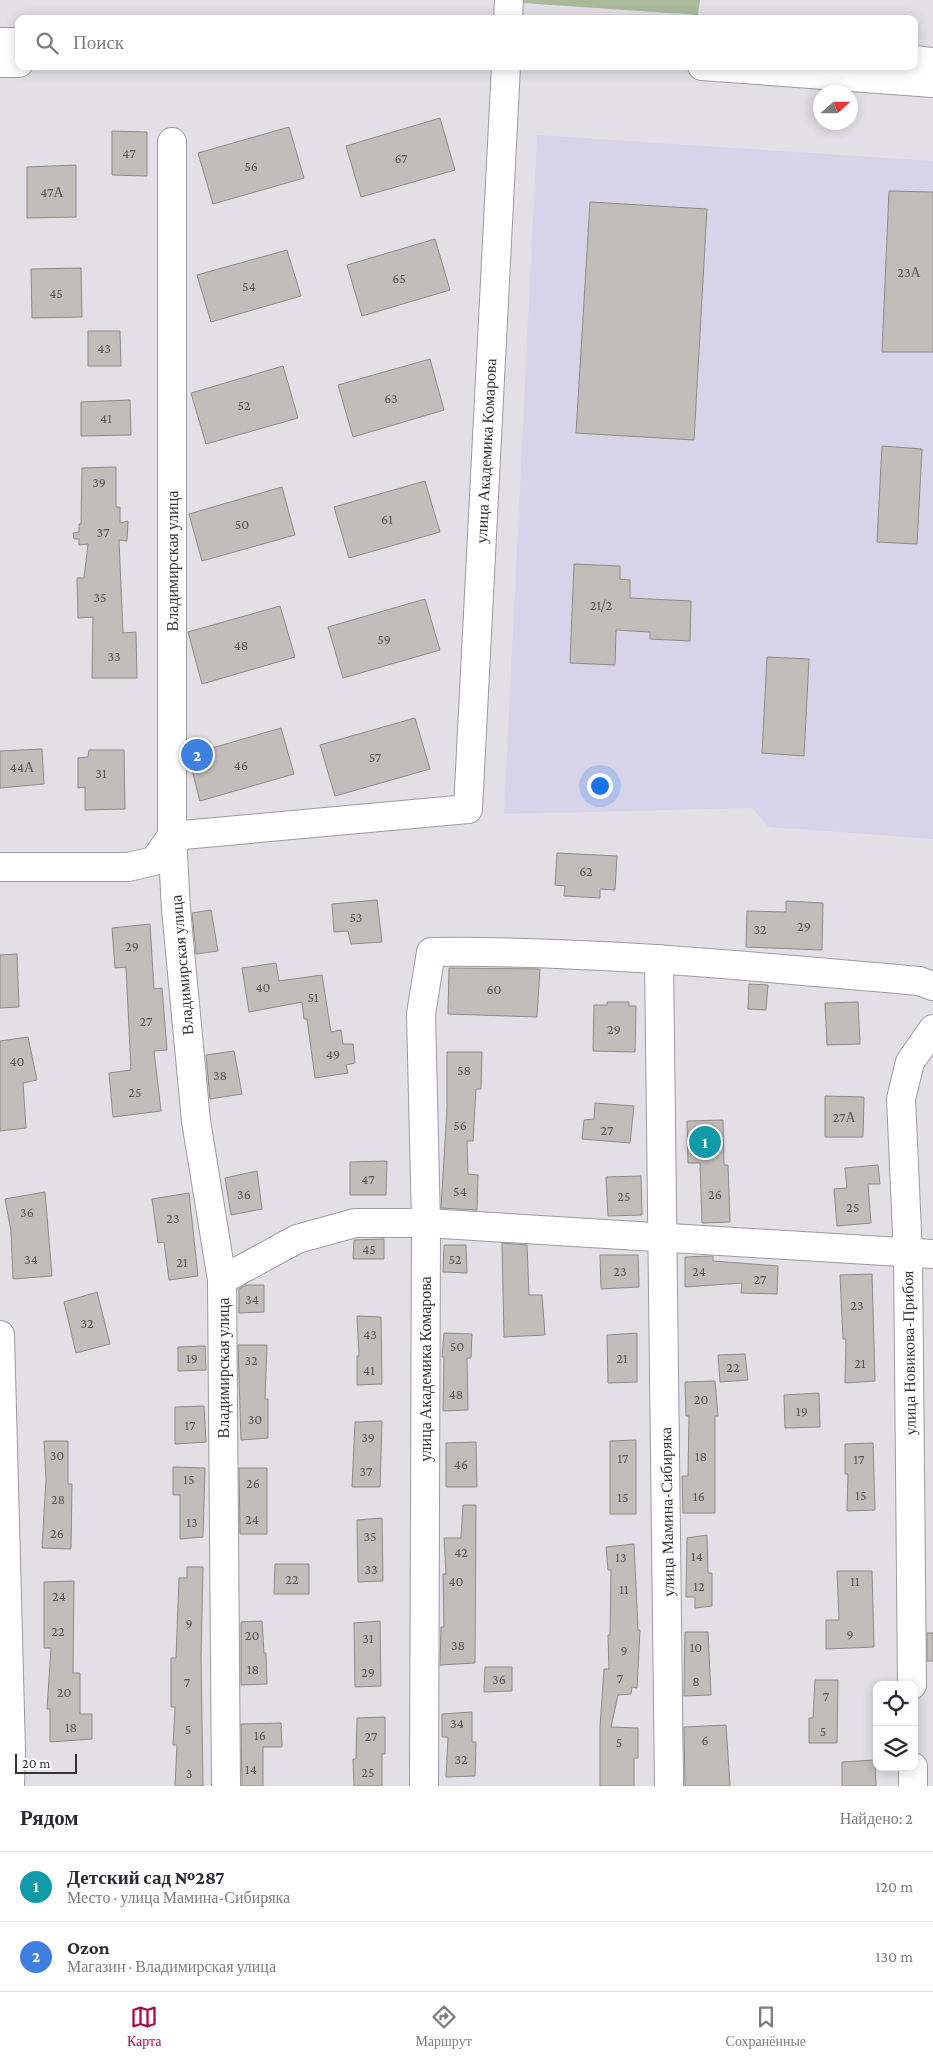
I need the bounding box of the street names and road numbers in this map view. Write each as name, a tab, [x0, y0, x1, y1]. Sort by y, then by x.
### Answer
street label: улица Академика Комарова	[473, 358, 500, 544]
street label: Владимирская улица	[164, 491, 182, 631]
street label: Владимирская улица	[167, 894, 198, 1036]
street label: улица Новикова-Прибоя	[899, 1270, 920, 1436]
street label: улица Академика Комарова	[417, 1276, 435, 1462]
street label: Владимирская улица	[215, 1298, 233, 1438]
street label: улица Мамина-Сибиряка	[657, 1427, 678, 1597]

